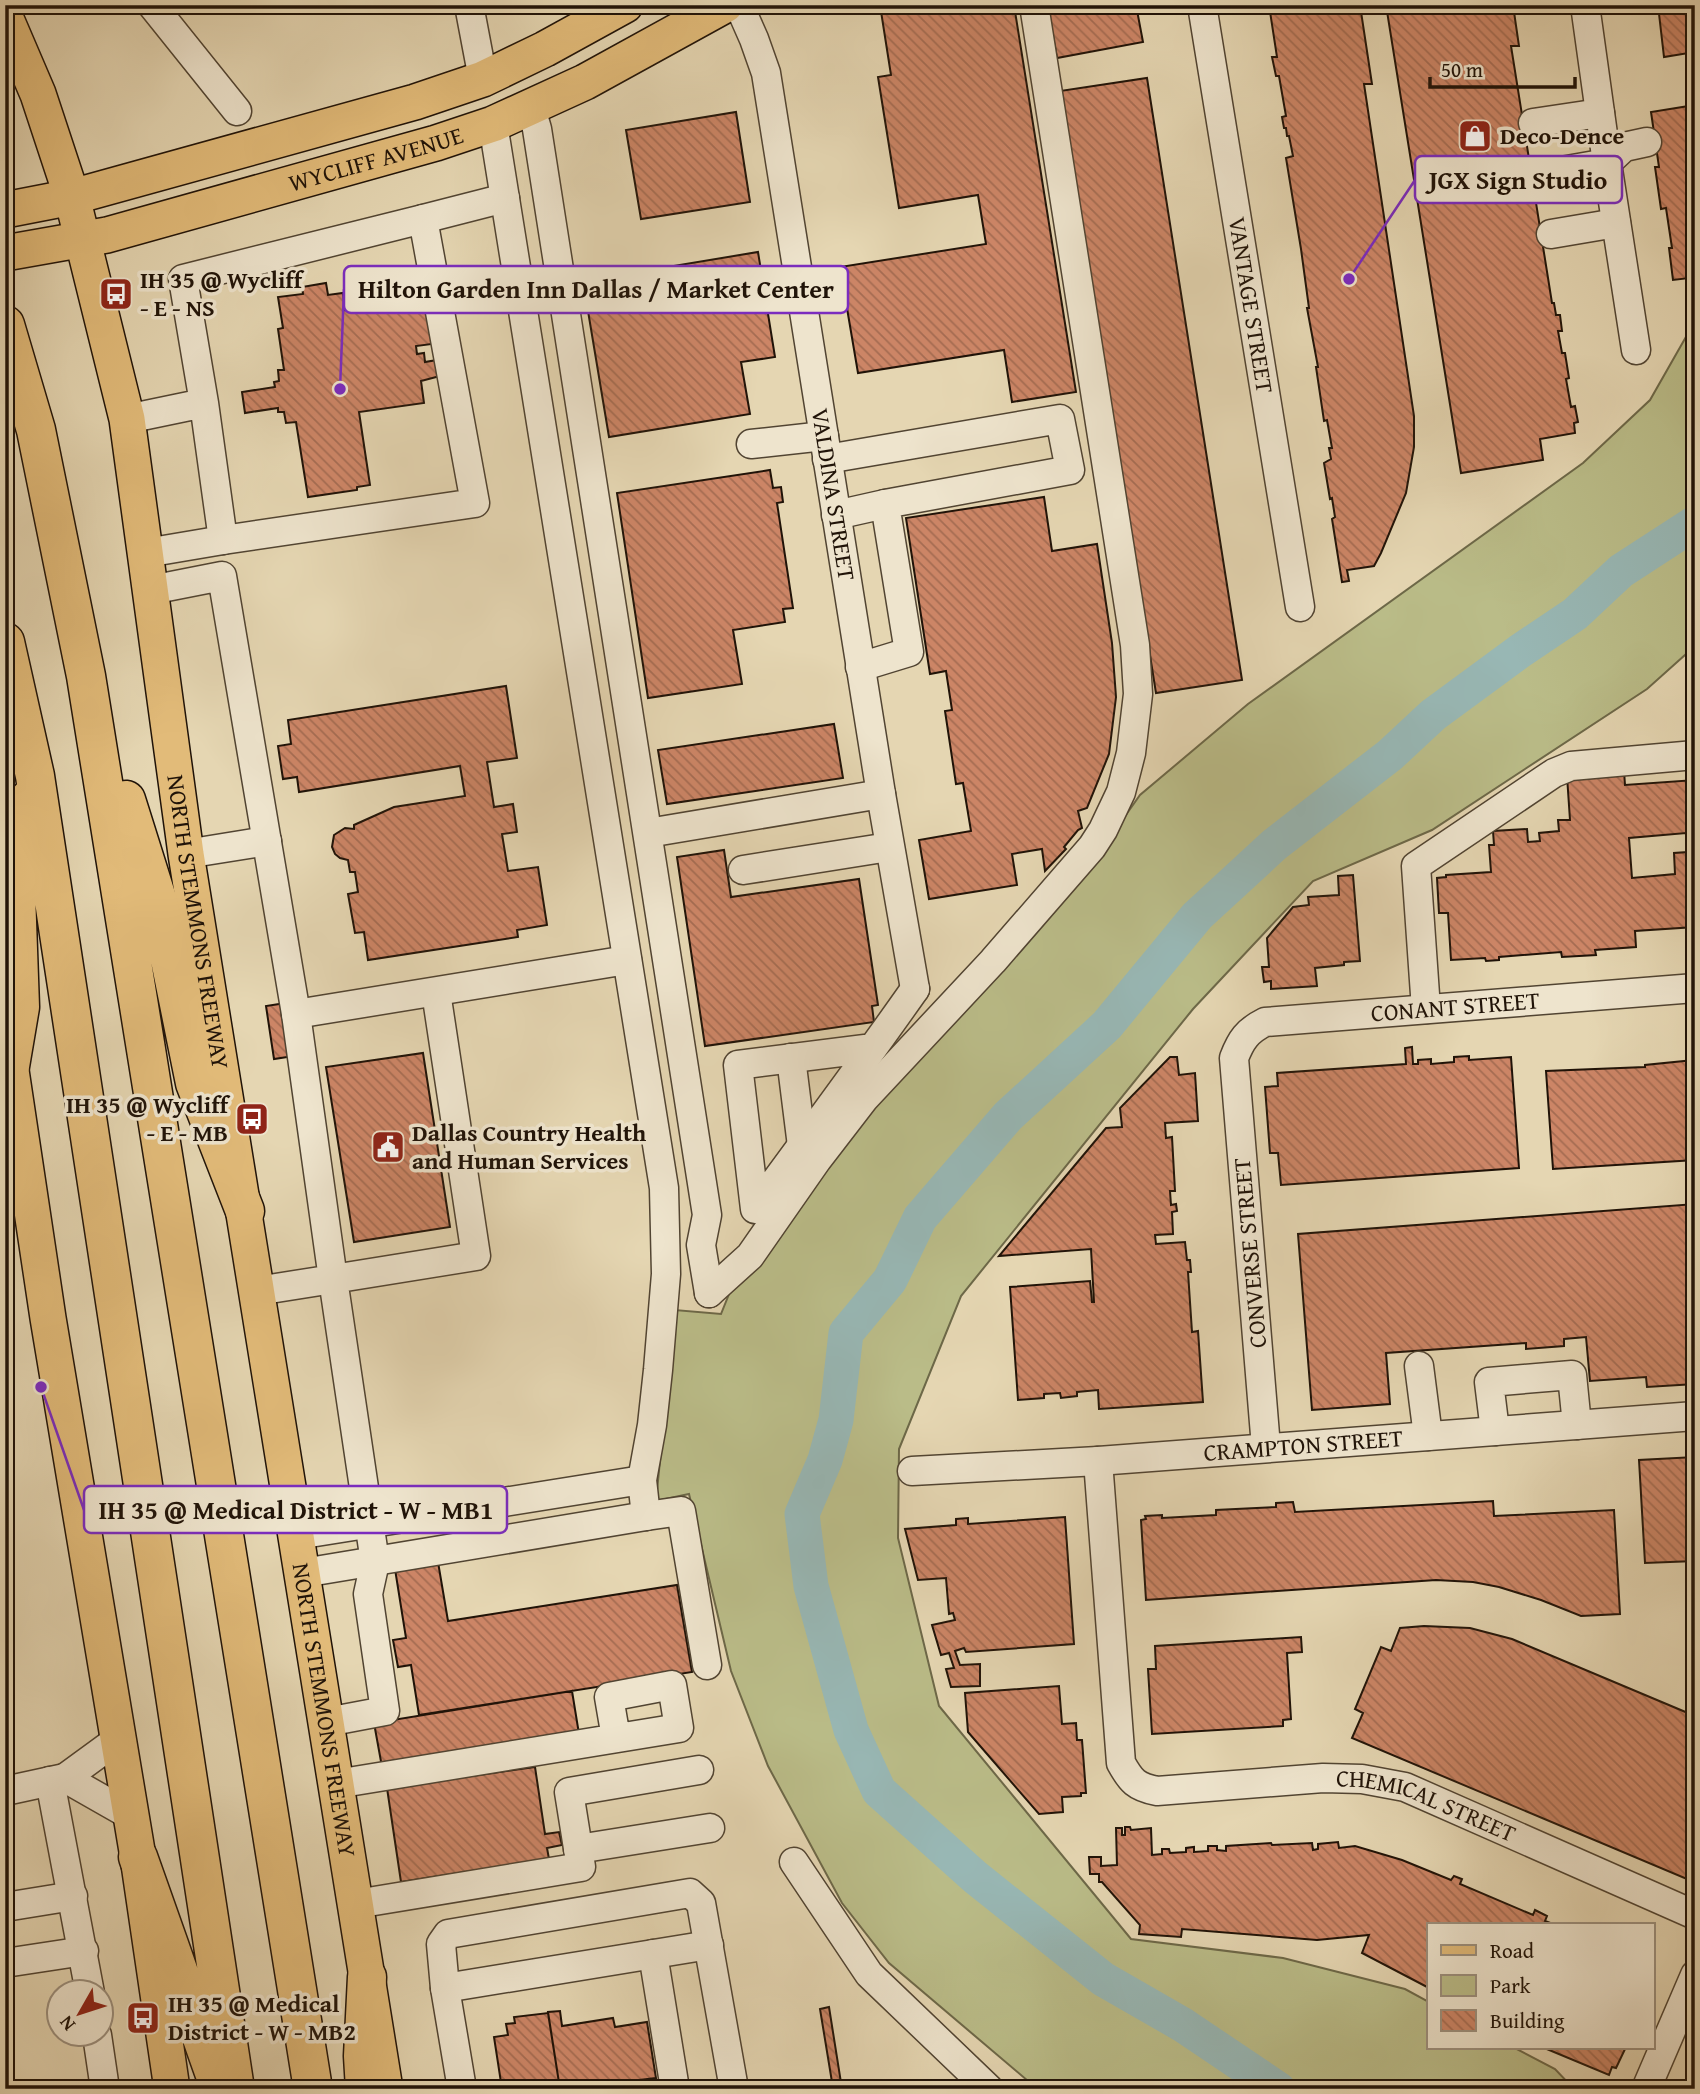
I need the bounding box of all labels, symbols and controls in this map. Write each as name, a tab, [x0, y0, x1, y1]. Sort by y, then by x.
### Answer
scale bar	[1430, 46, 1576, 90]
text: 50 m	[1441, 54, 1483, 85]
street label: WYCLIFF AVENUE	[285, 117, 468, 200]
shop icon: Deco-Dence	[1456, 117, 1494, 155]
place label: Deco-Dence	[1500, 118, 1625, 153]
callout: JGX Sign Studio	[1415, 156, 1622, 203]
text: JGX Sign Studio	[1425, 160, 1608, 199]
street label: VANTAGE STREET	[1220, 214, 1283, 396]
place label: IH 35 @ Wycliff - E - NS	[140, 262, 305, 325]
callout: Hilton Garden Inn Dallas / Market Center	[344, 266, 848, 313]
text: Hilton Garden Inn Dallas / Market Center	[358, 269, 834, 308]
bus stop icon: IH 35 @ Wycliff - E - NS	[97, 275, 135, 313]
street label: VALDINA STREET	[803, 406, 865, 583]
street label: NORTH STEMMONS FREEWAY	[158, 773, 238, 1072]
street label: CONANT STREET	[1369, 982, 1541, 1031]
place label: IH 35 @ Wycliff - E - MB	[66, 1087, 231, 1150]
bus stop icon: IH 35 @ Wycliff - E - MB	[233, 1100, 271, 1138]
place label: Dallas Country Health and Human Services	[412, 1115, 646, 1178]
public building icon: Dallas Country Health and Human Services	[369, 1128, 407, 1166]
street label: CONVERSE STREET	[1224, 1156, 1275, 1350]
street label: CRAMPTON STREET	[1202, 1420, 1404, 1470]
callout: IH 35 @ Medical District - W - MB1	[84, 1486, 507, 1533]
text: IH 35 @ Medical District - W - MB1	[98, 1490, 494, 1529]
street label: NORTH STEMMONS FREEWAY	[283, 1560, 365, 1860]
street label: CHEMICAL STREET	[1336, 1760, 1522, 1851]
legend	[1427, 1923, 1654, 2048]
text: Road	[1490, 1935, 1535, 1966]
text: Park	[1490, 1970, 1531, 2001]
north arrow	[46, 1979, 116, 2048]
place label: IH 35 @ Medical District - W - MB2	[168, 1986, 356, 2049]
bus stop icon: IH 35 @ Medical District - W - MB2	[124, 1999, 162, 2037]
text: Building	[1490, 2005, 1565, 2036]
text: N	[52, 2010, 82, 2037]

